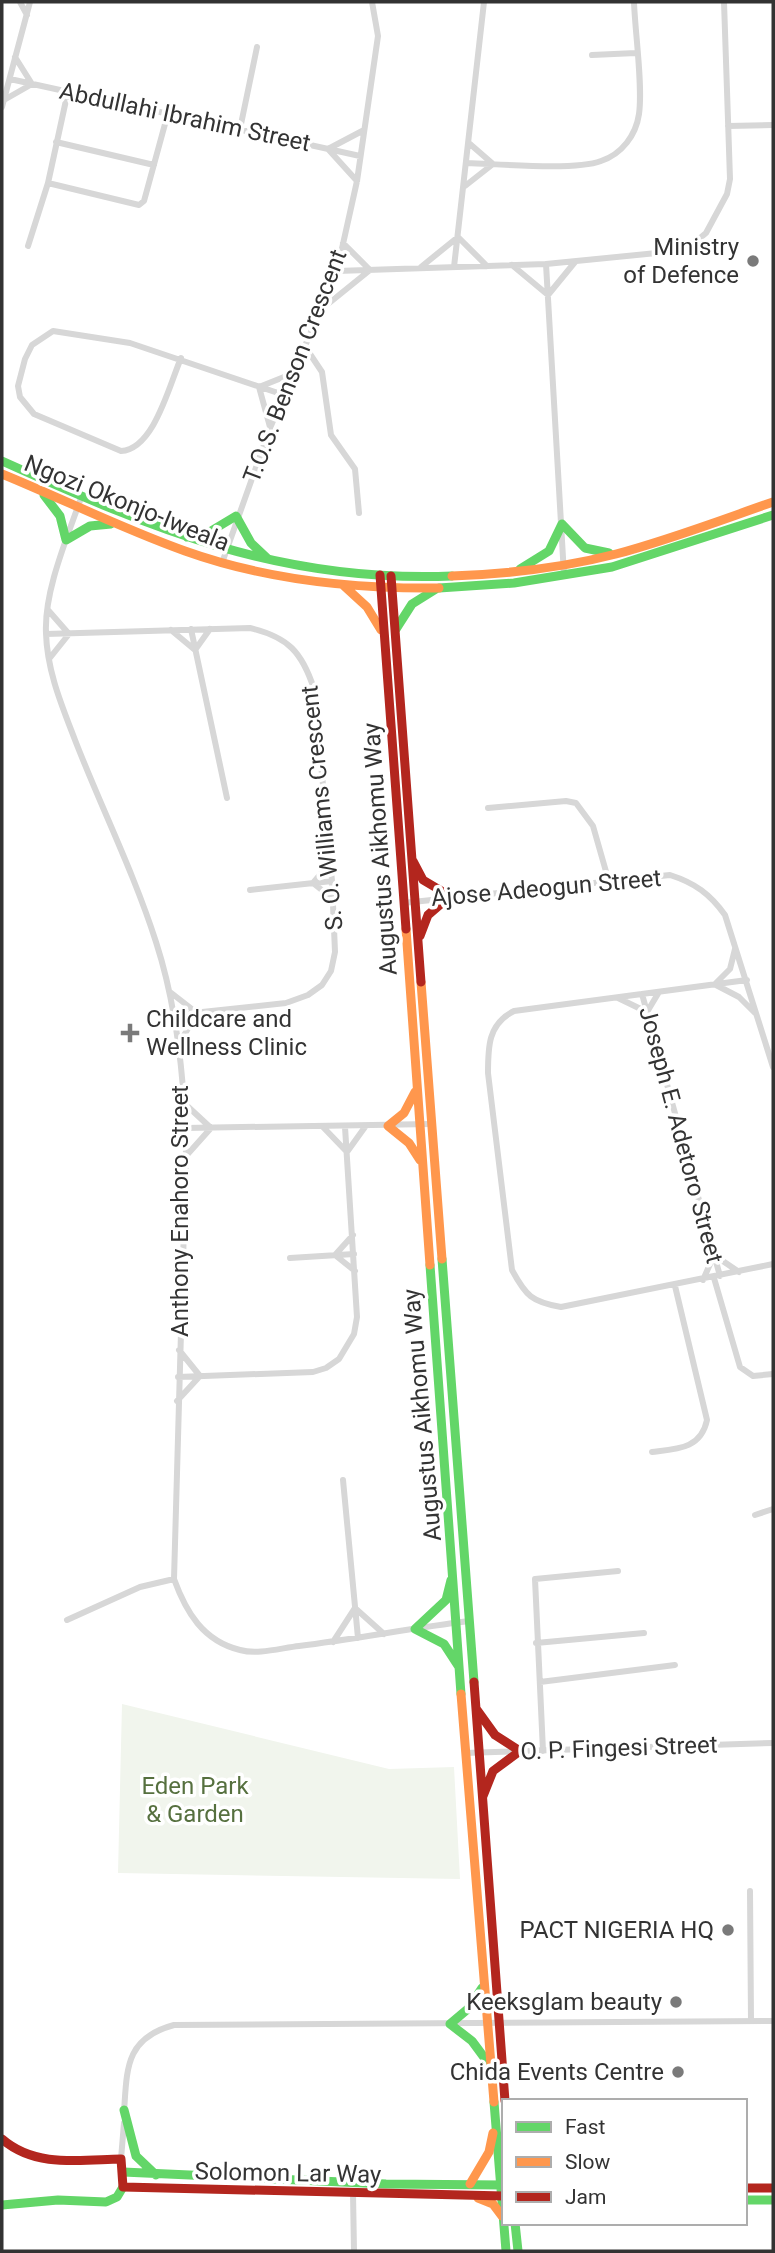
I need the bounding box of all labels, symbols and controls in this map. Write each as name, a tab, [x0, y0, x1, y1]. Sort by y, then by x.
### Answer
street label: Abdullahi Ibrahim Street	[57, 77, 313, 157]
place label: Ministry of Defence	[623, 233, 740, 289]
street label: T.O.S. Benson Crescent	[238, 245, 352, 487]
marker: Ministry of Defence	[745, 253, 761, 269]
street label: Ngozi Okonjo-Iweala	[20, 449, 234, 557]
street label: S. O. Williams Crescent	[295, 684, 349, 932]
street label: Augustus Aikhomu Way	[357, 721, 403, 976]
street label: Ajose Adeogun Street	[430, 864, 662, 912]
street label: Joseph E. Adetoro Street	[633, 1004, 729, 1267]
place label: Childcare and Wellness Clinic	[146, 1005, 307, 1061]
marker: Childcare and Wellness Clinic	[120, 1023, 140, 1043]
street label: Anthony Enahoro Street	[166, 1085, 194, 1337]
street label: Augustus Aikhomu Way	[397, 1287, 447, 1542]
street label: O. P. Fingesi Street	[520, 1731, 718, 1765]
park label: Eden Park & Garden	[141, 1772, 249, 1828]
place label: PACT NIGERIA HQ	[519, 1916, 714, 1944]
marker: PACT NIGERIA HQ	[720, 1922, 736, 1938]
place label: Keeksglam beauty	[466, 1988, 663, 2016]
marker: Keeksglam beauty	[668, 1994, 684, 2010]
place label: Chida Events Centre	[450, 2058, 664, 2086]
marker: Chida Events Centre	[670, 2064, 686, 2080]
legend	[502, 2099, 747, 2225]
text: Fast	[565, 2115, 606, 2139]
text: Slow	[565, 2150, 611, 2174]
street label: Solomon Lar Way	[194, 2157, 382, 2189]
text: Jam	[565, 2185, 606, 2209]

